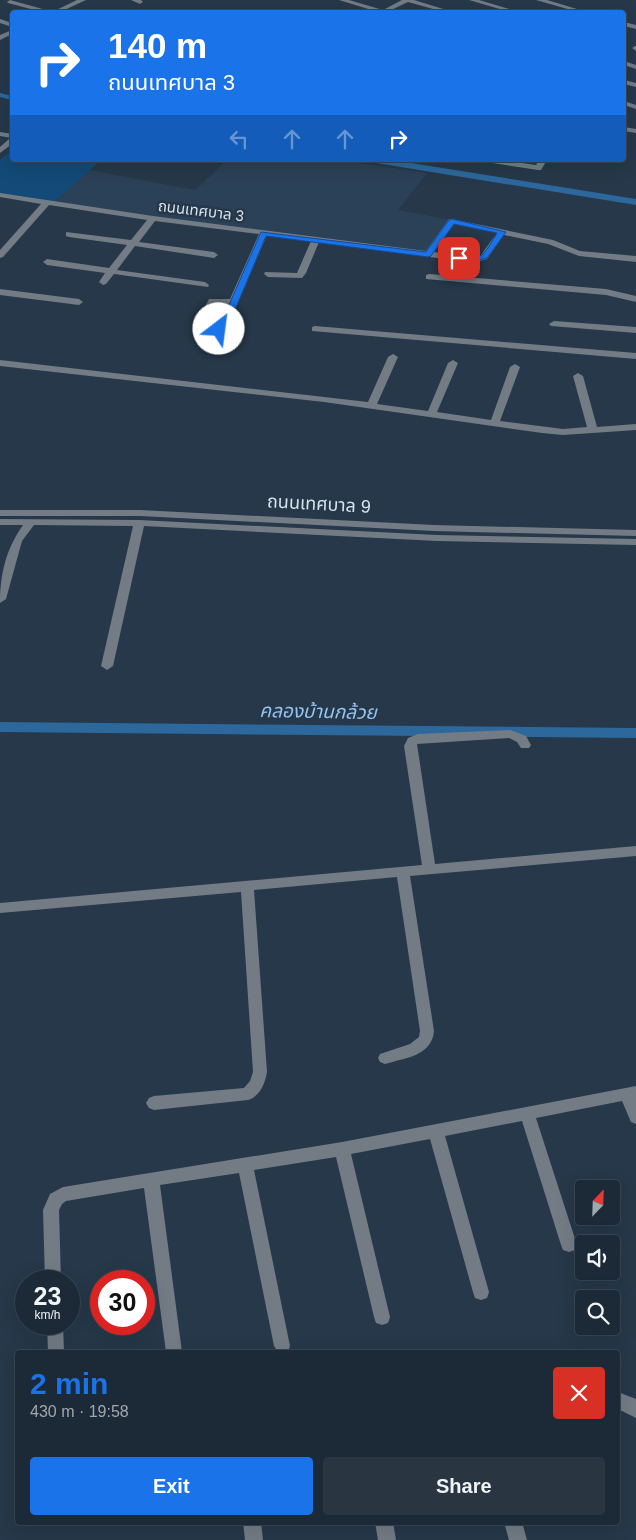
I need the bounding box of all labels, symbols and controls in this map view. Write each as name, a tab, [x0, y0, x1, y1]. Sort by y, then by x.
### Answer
text: 140 m	[108, 26, 207, 65]
icon: right	[25, 30, 90, 95]
text: ถนนเทศบาล 3	[108, 70, 235, 95]
icon: left	[225, 125, 253, 153]
icon: ahead	[278, 125, 306, 153]
icon: ahead	[331, 125, 359, 153]
icon: right	[384, 125, 412, 153]
street label: ถนนเทศบาล 3	[157, 197, 245, 224]
pin	[438, 237, 480, 279]
icon: arrive	[445, 244, 473, 272]
position arrow	[192, 302, 244, 354]
street label: ถนนเทศบาล 9	[267, 491, 371, 517]
water label: คลองบ้านกล้วย	[259, 700, 379, 723]
north arrow	[575, 1180, 620, 1225]
map controls	[575, 1180, 620, 1335]
button: sound	[575, 1235, 620, 1280]
speed limit sign: 30	[90, 1270, 155, 1335]
text: 23	[34, 1282, 61, 1310]
button: search	[575, 1290, 620, 1335]
text: km/h	[34, 1308, 61, 1322]
text: 2 min	[30, 1367, 108, 1400]
button: close	[553, 1367, 605, 1419]
text: 430 m · 19:58	[30, 1403, 129, 1420]
button: Exit	[30, 1457, 313, 1515]
button: Share	[323, 1457, 605, 1515]

